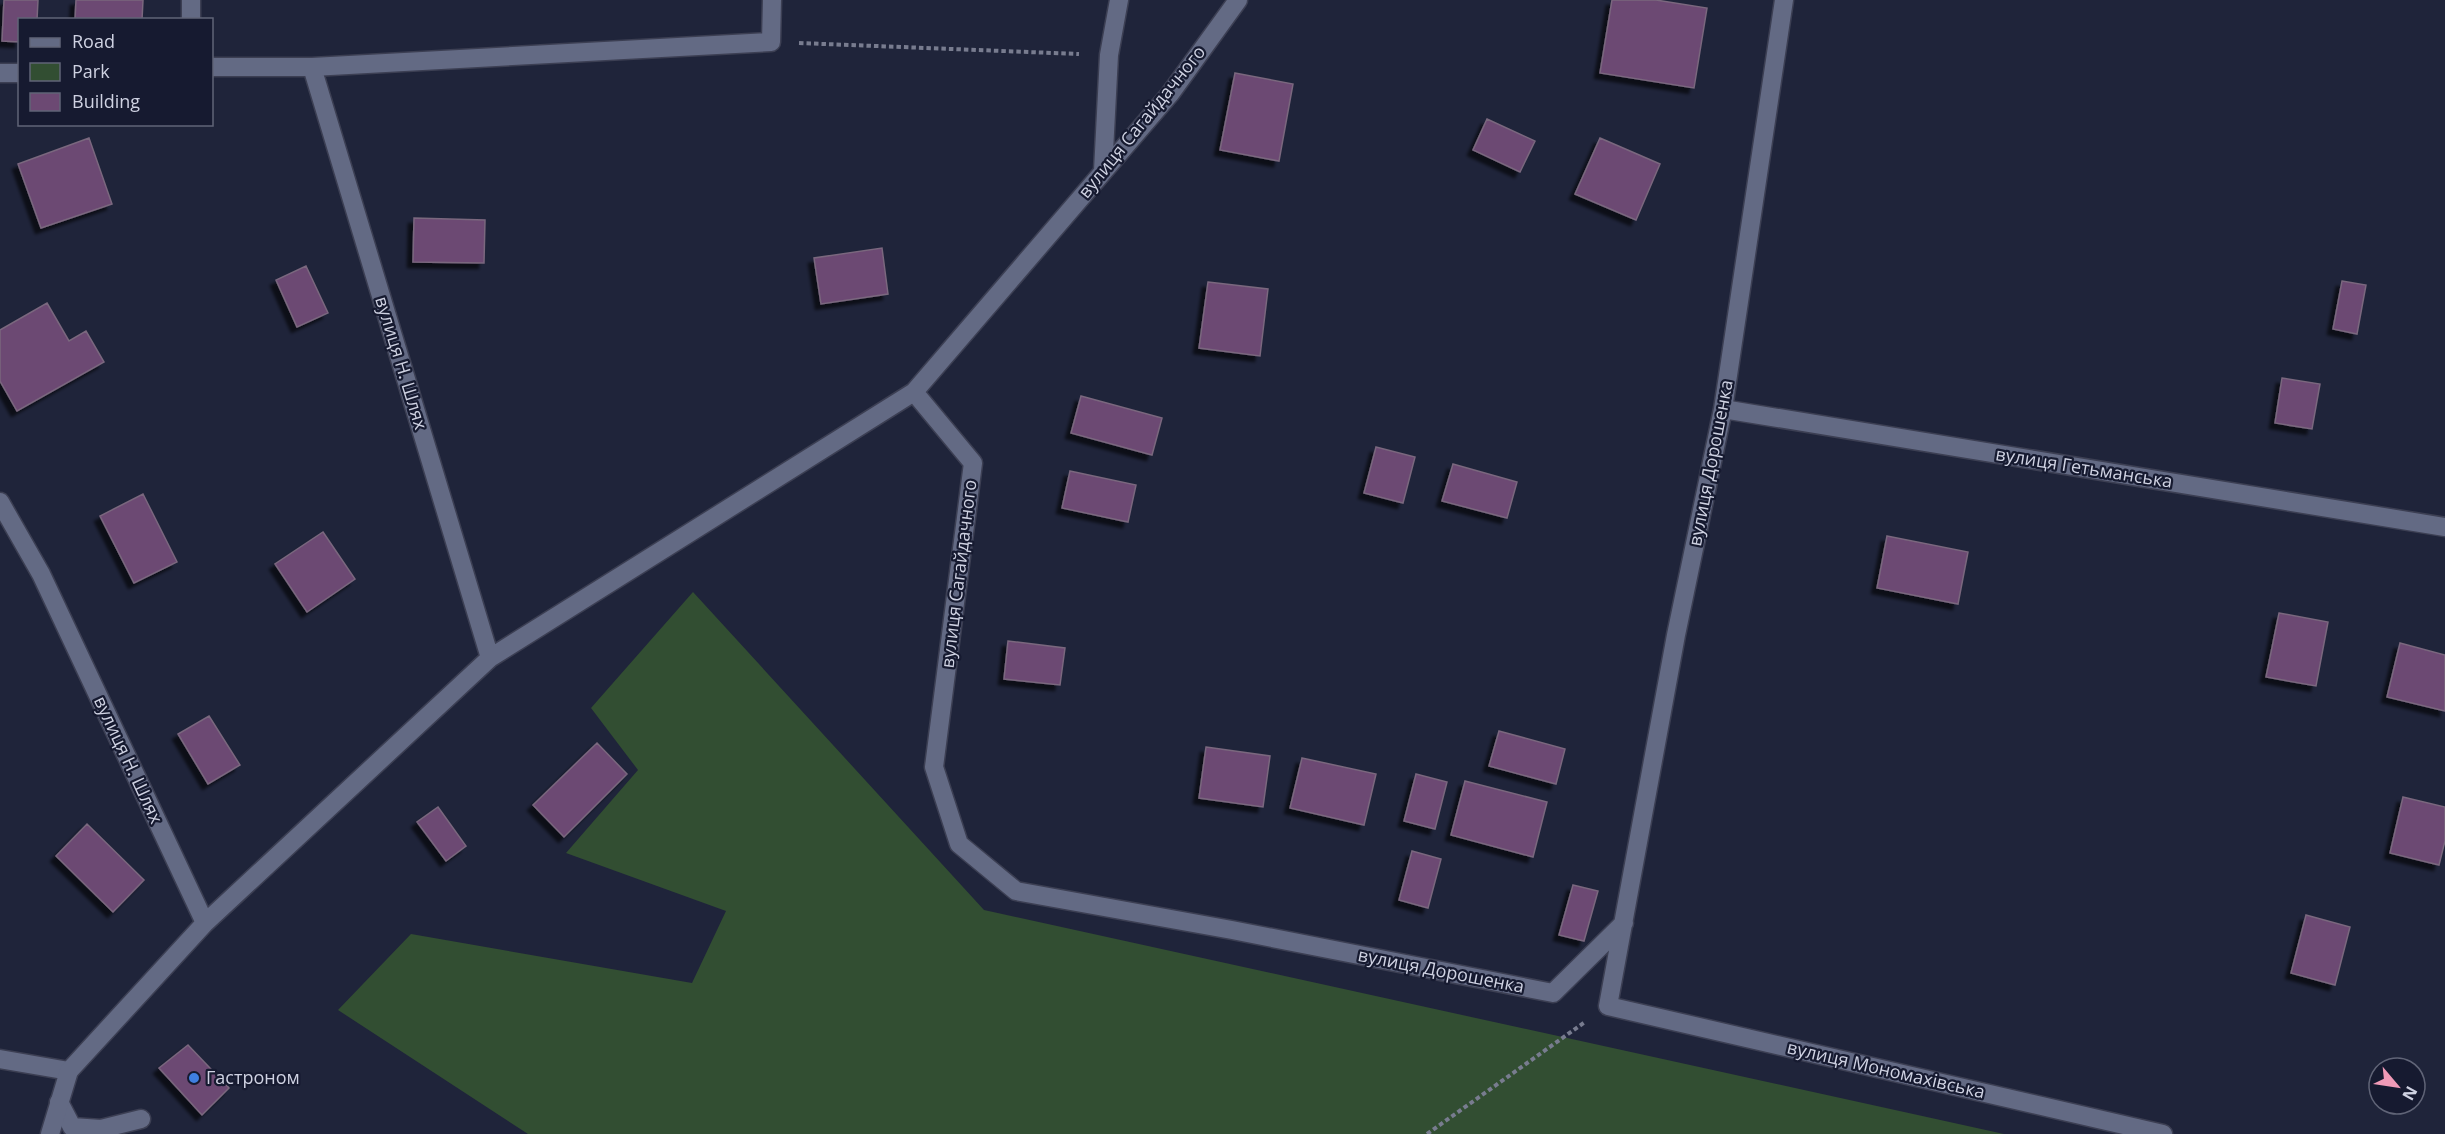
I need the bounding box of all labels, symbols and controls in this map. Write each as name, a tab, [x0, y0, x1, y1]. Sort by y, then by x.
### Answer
legend	[18, 18, 213, 126]
text: Road	[72, 29, 115, 53]
street label: вулиця Сагайдачного	[1072, 40, 1210, 203]
text: Park	[72, 59, 110, 83]
text: Building	[72, 89, 140, 113]
street label: вулиця Н. Шлях	[370, 293, 434, 433]
street label: вулиця Дорошенка	[1682, 378, 1738, 548]
street label: вулиця Гетьманська	[1994, 441, 2174, 493]
street label: вулиця Сагайдачного	[935, 478, 981, 669]
street label: вулиця Н. Шлях	[89, 692, 169, 828]
street label: вулиця Дорошенка	[1356, 942, 1526, 998]
street label: вулиця Мономахівська	[1785, 1035, 1987, 1103]
north arrow	[2367, 1056, 2427, 1116]
place label: Гастроном	[206, 1065, 300, 1089]
marker: Гастроном	[187, 1071, 201, 1085]
text: N	[2397, 1082, 2423, 1104]

